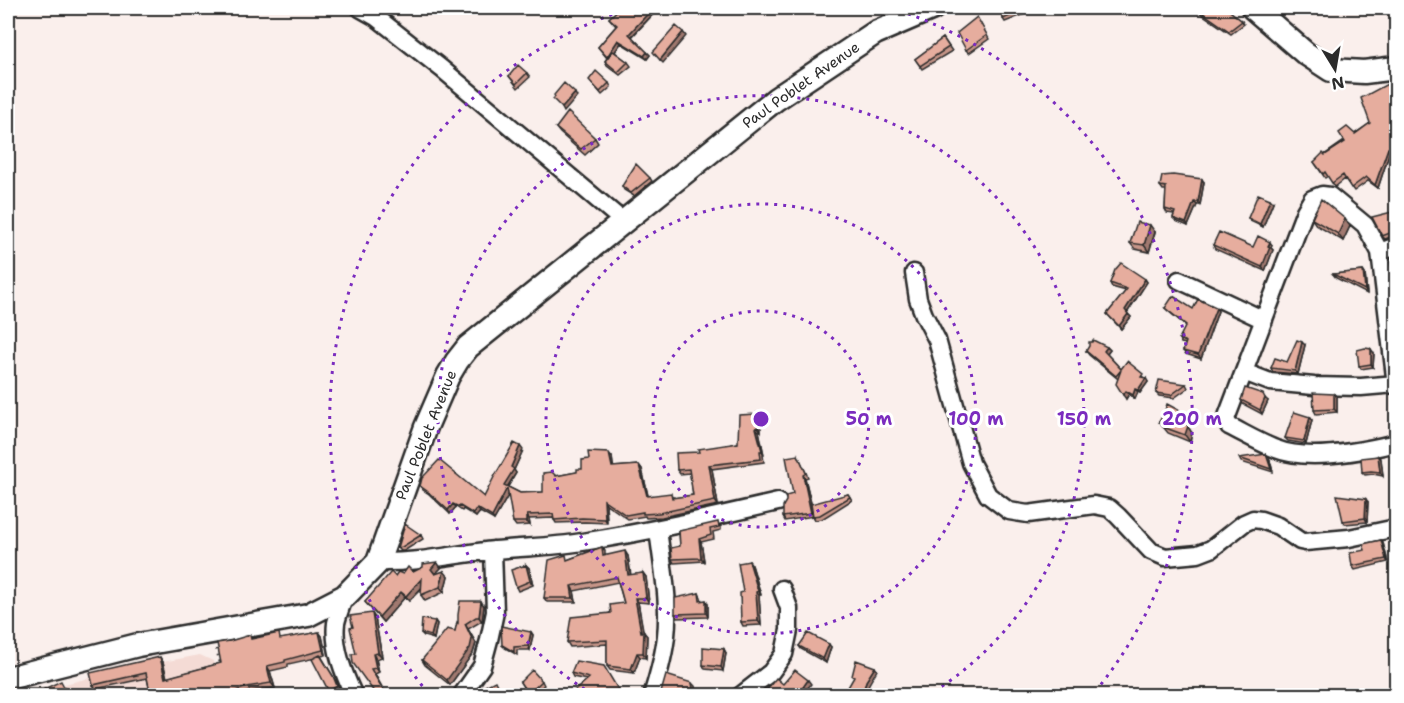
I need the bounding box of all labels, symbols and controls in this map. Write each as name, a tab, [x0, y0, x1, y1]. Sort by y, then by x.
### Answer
street label: Paul Poblet Avenue	[738, 37, 864, 133]
north arrow	[1305, 39, 1365, 99]
text: N	[1330, 72, 1346, 95]
street label: Paul Poblet Avenue	[391, 367, 461, 503]
text: 50 m	[846, 407, 893, 431]
text: 100 m	[948, 407, 1004, 431]
text: 150 m	[1057, 407, 1112, 431]
text: 200 m	[1162, 407, 1223, 431]
centre of rings	[751, 409, 771, 429]

